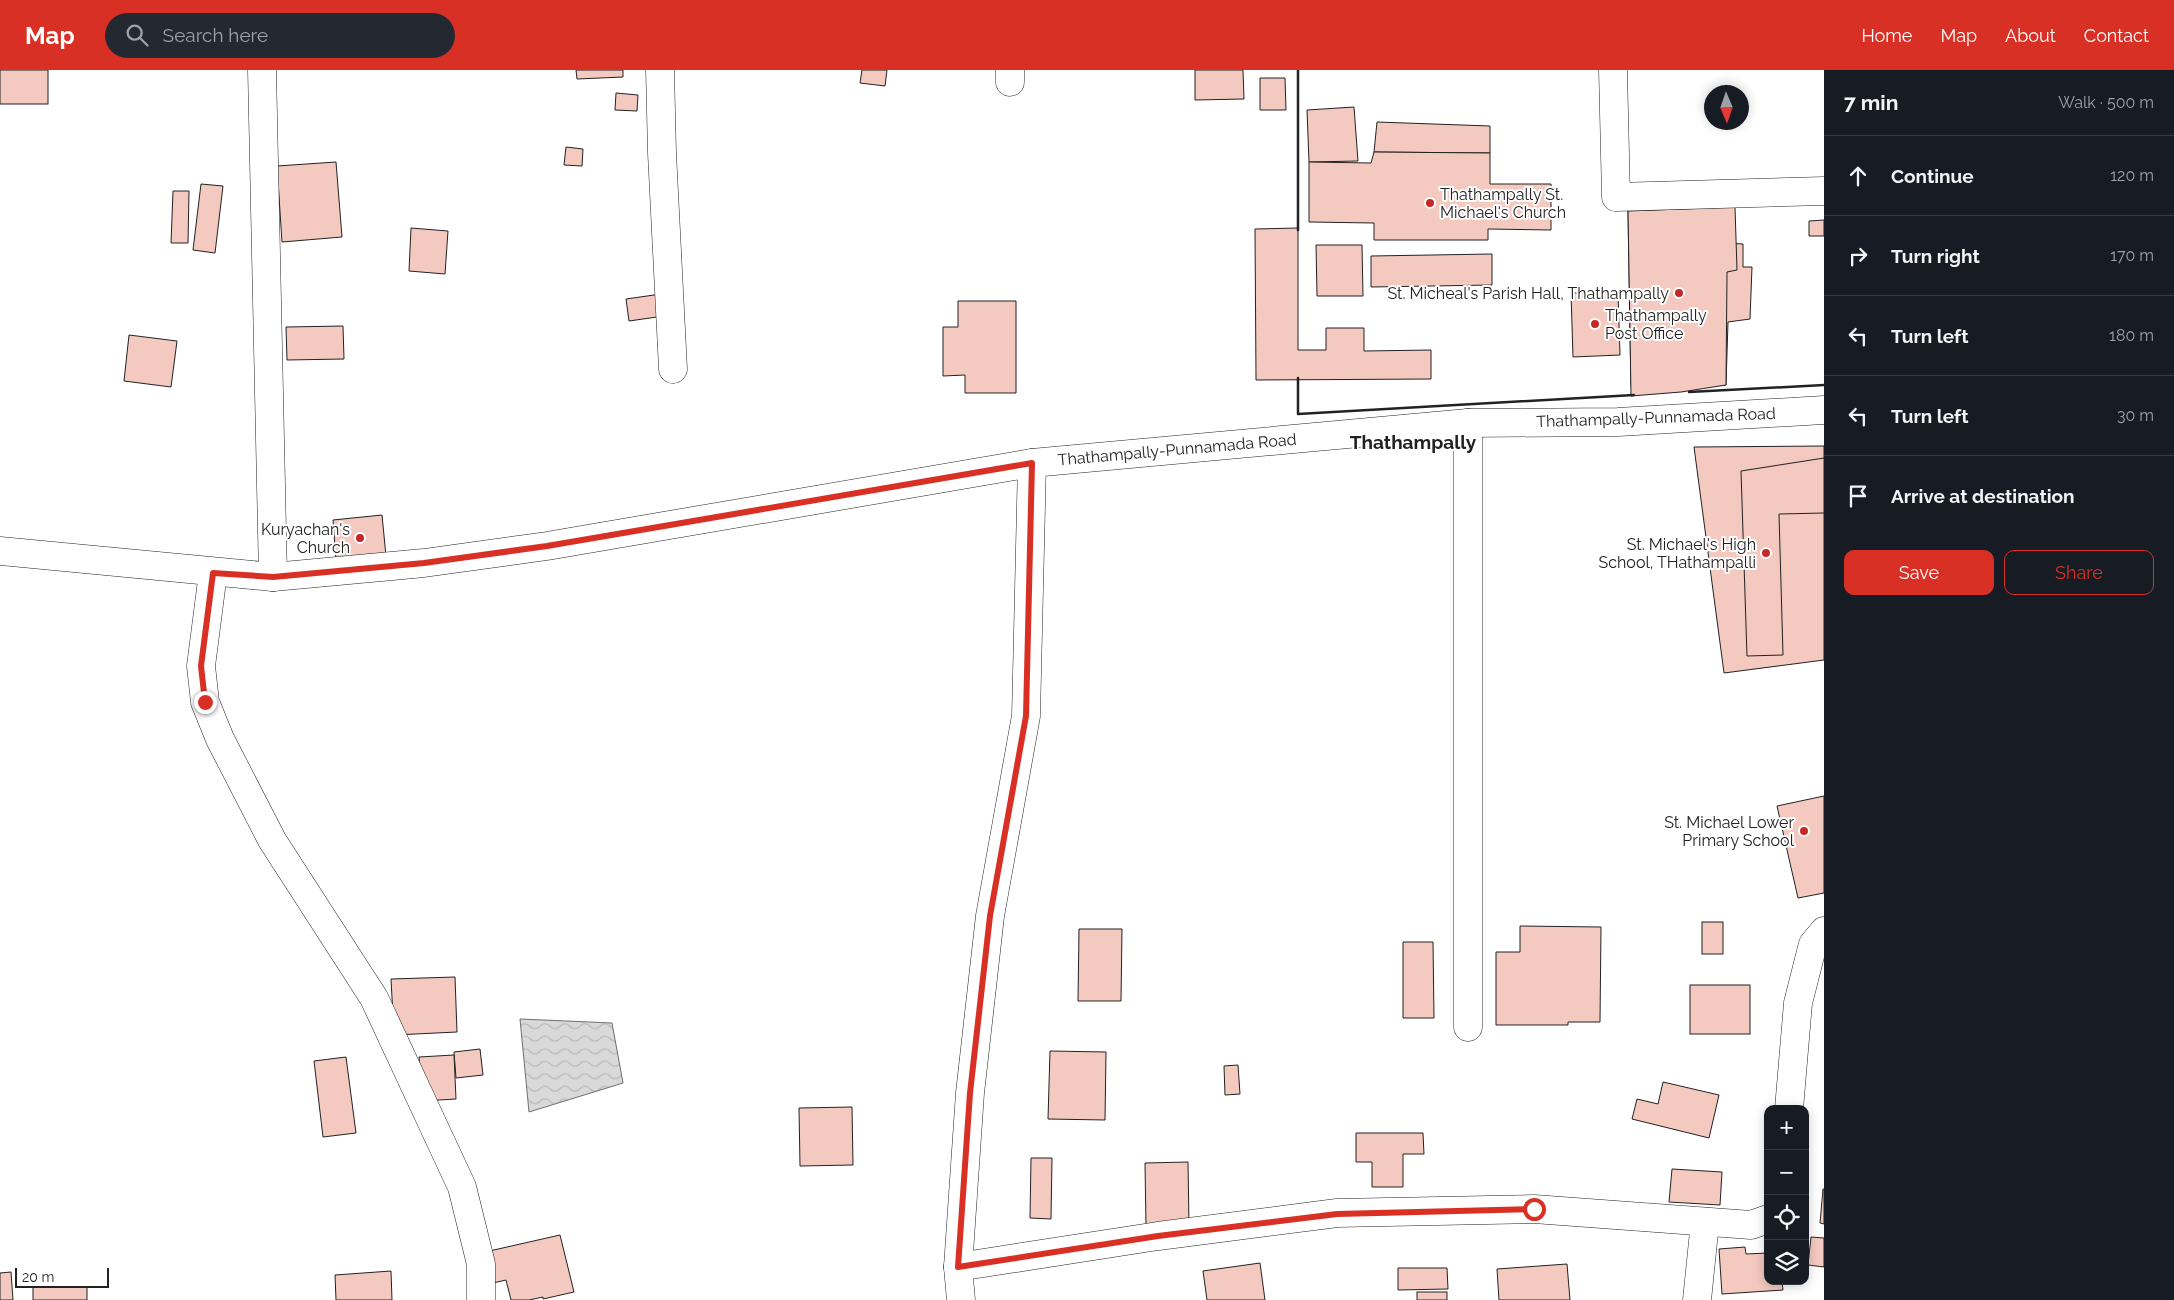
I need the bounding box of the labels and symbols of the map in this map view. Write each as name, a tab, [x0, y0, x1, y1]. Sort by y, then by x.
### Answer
north arrow	[1704, 85, 1749, 130]
place label: Thathampally St. Michael's Church	[1440, 185, 1566, 222]
marker: Thathampally St. Michael's Church	[1424, 197, 1436, 209]
place label: St. Micheal's Parish Hall, Thathampally	[1388, 284, 1669, 303]
marker: St. Micheal's Parish Hall, Thathampally	[1673, 287, 1685, 299]
place label: Thathampally Post Office	[1605, 306, 1707, 343]
marker: Thathampally Post Office	[1589, 318, 1601, 330]
street label: Thathampally-Punnamada Road	[1536, 404, 1776, 431]
street label: Thathampally-Punnamada Road	[1057, 430, 1297, 469]
district label: Thathampally	[1350, 431, 1477, 453]
place label: Kuryachan's Church	[261, 520, 350, 557]
marker: Kuryachan's Church	[354, 532, 366, 544]
place label: St. Michael's High School, THathampalli	[1599, 535, 1756, 572]
marker: St. Michael's High School, THathampalli	[1760, 547, 1772, 559]
route end	[194, 691, 217, 714]
place label: St. Michael Lower Primary School	[1664, 813, 1795, 850]
marker: St. Michael Lower Primary School	[1798, 825, 1810, 837]
route start	[1523, 1198, 1546, 1221]
scale bar	[15, 1265, 109, 1288]

